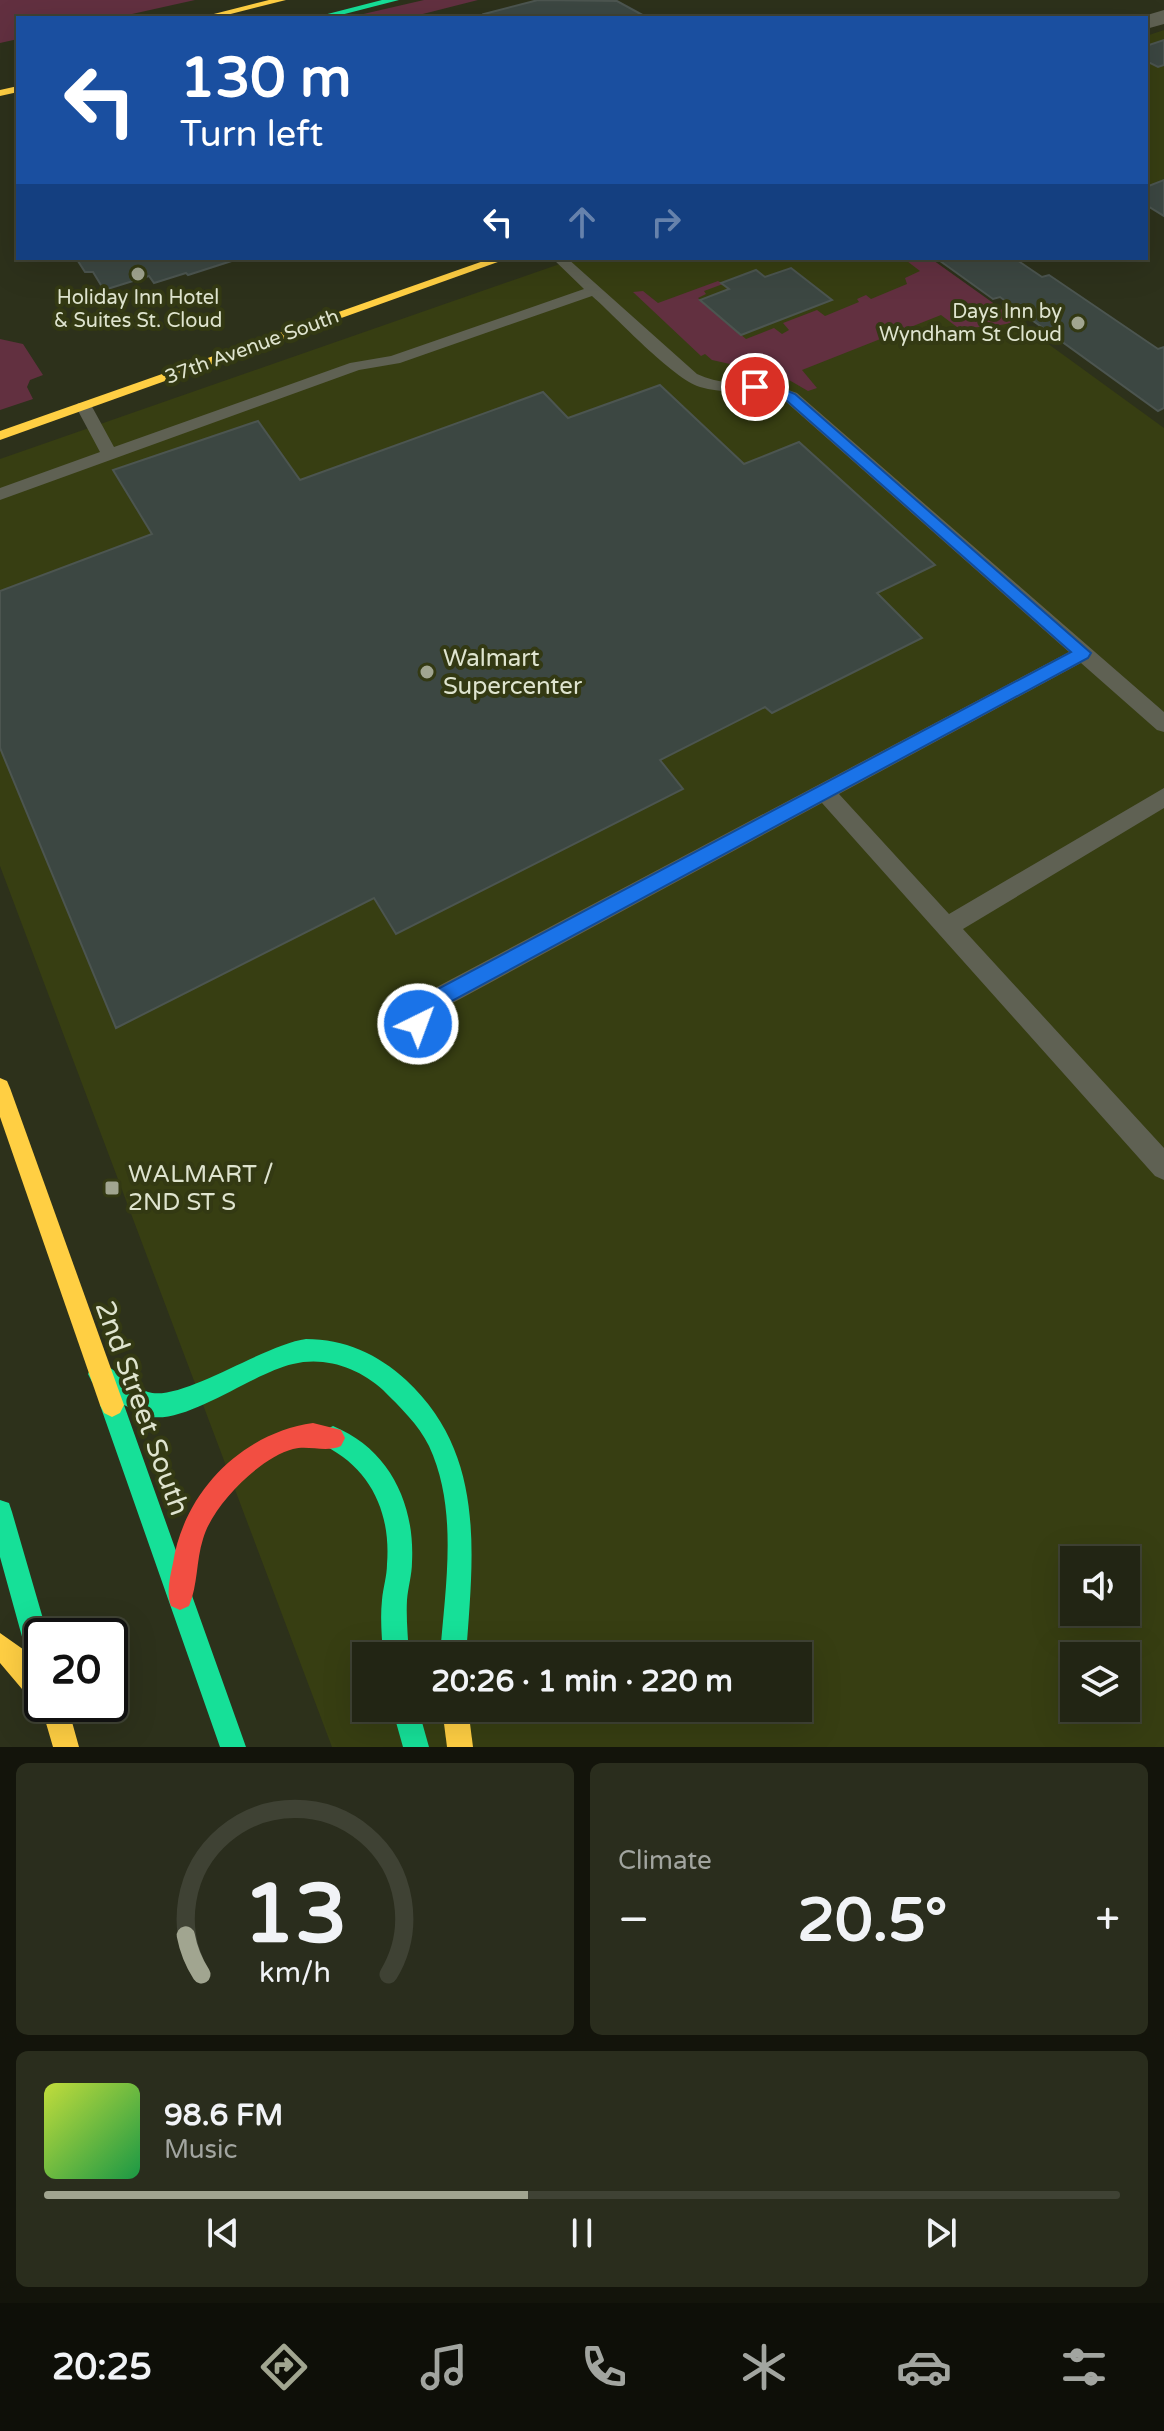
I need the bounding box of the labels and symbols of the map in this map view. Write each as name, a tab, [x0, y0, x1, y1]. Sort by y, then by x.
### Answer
marker: Holiday Inn Hotel & Suites St. Cloud	[129, 265, 147, 283]
place label: Holiday Inn Hotel & Suites St. Cloud	[54, 286, 222, 333]
place label: Days Inn by Wyndham St Cloud	[879, 300, 1062, 347]
street label: 37th Avenue South	[162, 304, 342, 390]
marker: Days Inn by Wyndham St Cloud	[1069, 314, 1087, 332]
pin	[721, 353, 789, 421]
place label: Walmart Supercenter	[443, 644, 583, 701]
marker: Walmart Supercenter	[418, 663, 436, 681]
position arrow	[376, 982, 460, 1066]
place label: WALMART / 2ND ST S	[128, 1160, 274, 1217]
marker: WALMART / 2ND ST S	[103, 1179, 121, 1197]
street label: 2nd Street South	[87, 1296, 197, 1520]
speed limit sign: 20	[24, 1618, 128, 1722]

